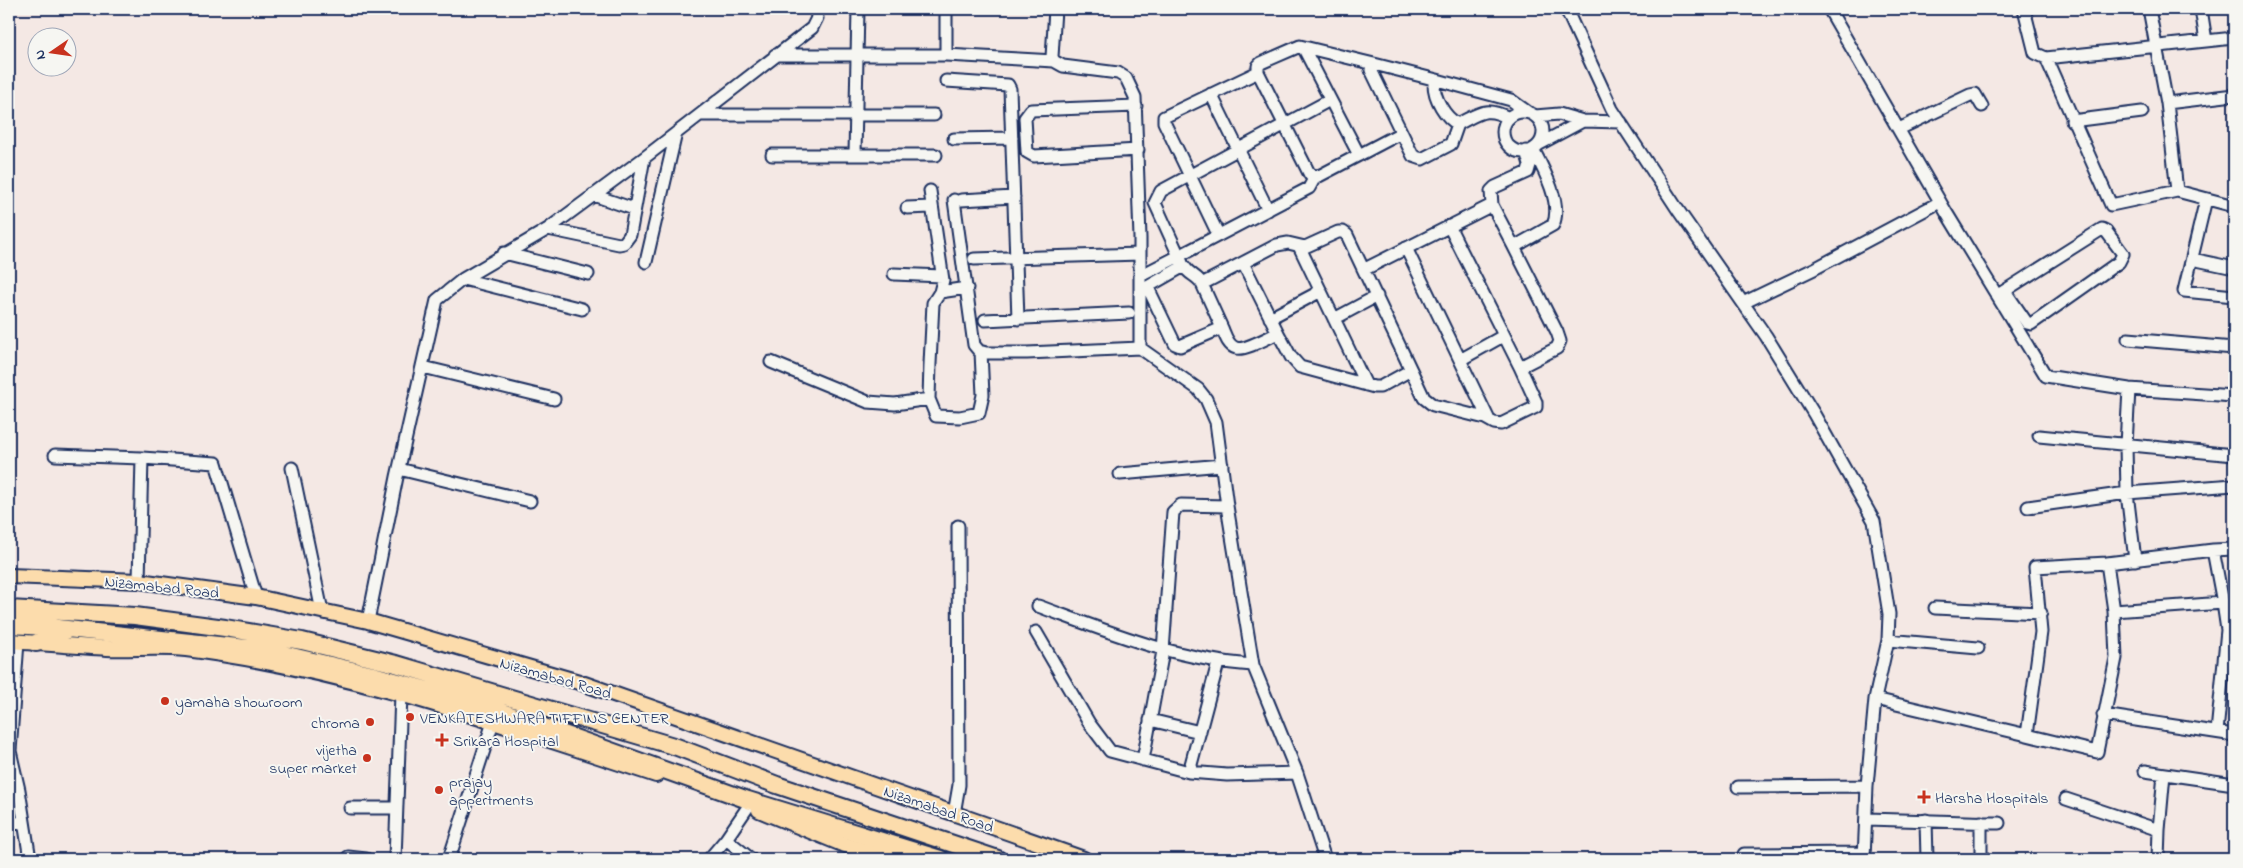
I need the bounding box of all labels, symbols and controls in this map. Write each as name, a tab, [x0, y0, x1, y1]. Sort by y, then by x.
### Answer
north arrow	[28, 28, 78, 78]
text: N	[30, 48, 52, 62]
street label: Nizamabad Road	[103, 570, 220, 606]
street label: Nizamabad Road	[497, 652, 614, 706]
place label: yamaha showroom	[175, 691, 302, 715]
marker: yamaha showroom	[159, 695, 171, 707]
place label: VENKATESHWARA TIFFINS CENTER	[419, 707, 669, 731]
marker: VENKATESHWARA TIFFINS CENTER	[404, 711, 416, 723]
place label: chroma	[311, 712, 360, 736]
marker: chroma	[364, 716, 376, 728]
place label: Srikara Hospital	[453, 730, 559, 754]
marker: Srikara Hospital	[435, 733, 449, 747]
place label: vijetha super market	[269, 739, 358, 781]
marker: vijetha super market	[361, 752, 373, 764]
place label: prajay appertments	[449, 771, 534, 813]
street label: Nizamabad Road	[880, 780, 997, 840]
marker: prajay appertments	[433, 784, 445, 796]
place label: Harsha Hospitals	[1935, 787, 2048, 811]
marker: Harsha Hospitals	[1917, 790, 1931, 804]

